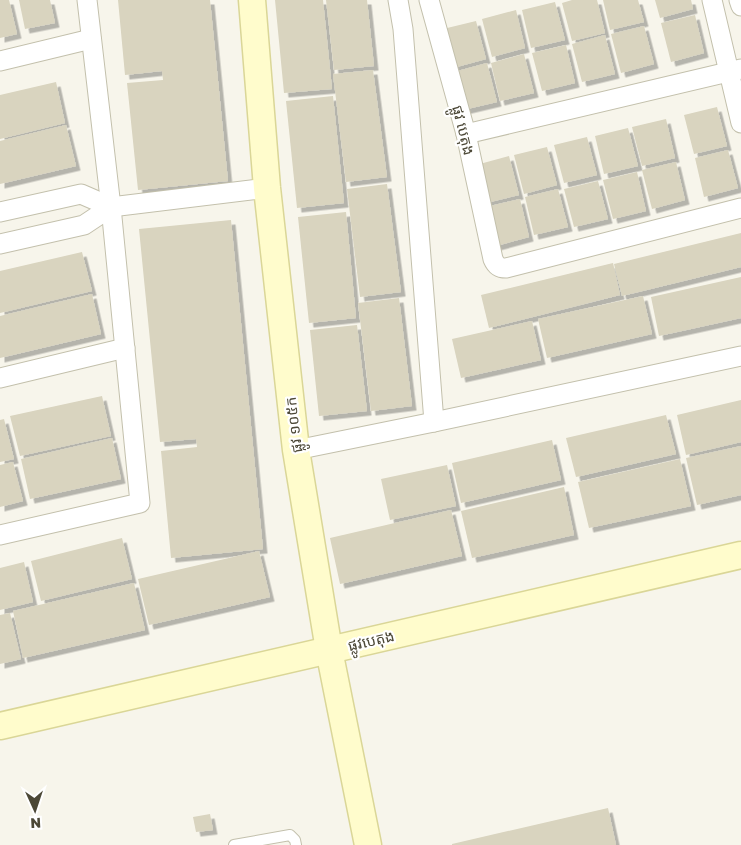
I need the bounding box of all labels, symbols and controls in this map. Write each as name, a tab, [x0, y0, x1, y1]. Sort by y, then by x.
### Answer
street label: ផ្លូវ បេតុង	[444, 103, 479, 158]
street label: ផ្លូវ ១០៥ក	[281, 395, 311, 454]
street label: ផ្លូវបេតុង	[346, 626, 397, 659]
north arrow	[10, 785, 60, 835]
text: N	[30, 815, 41, 832]

